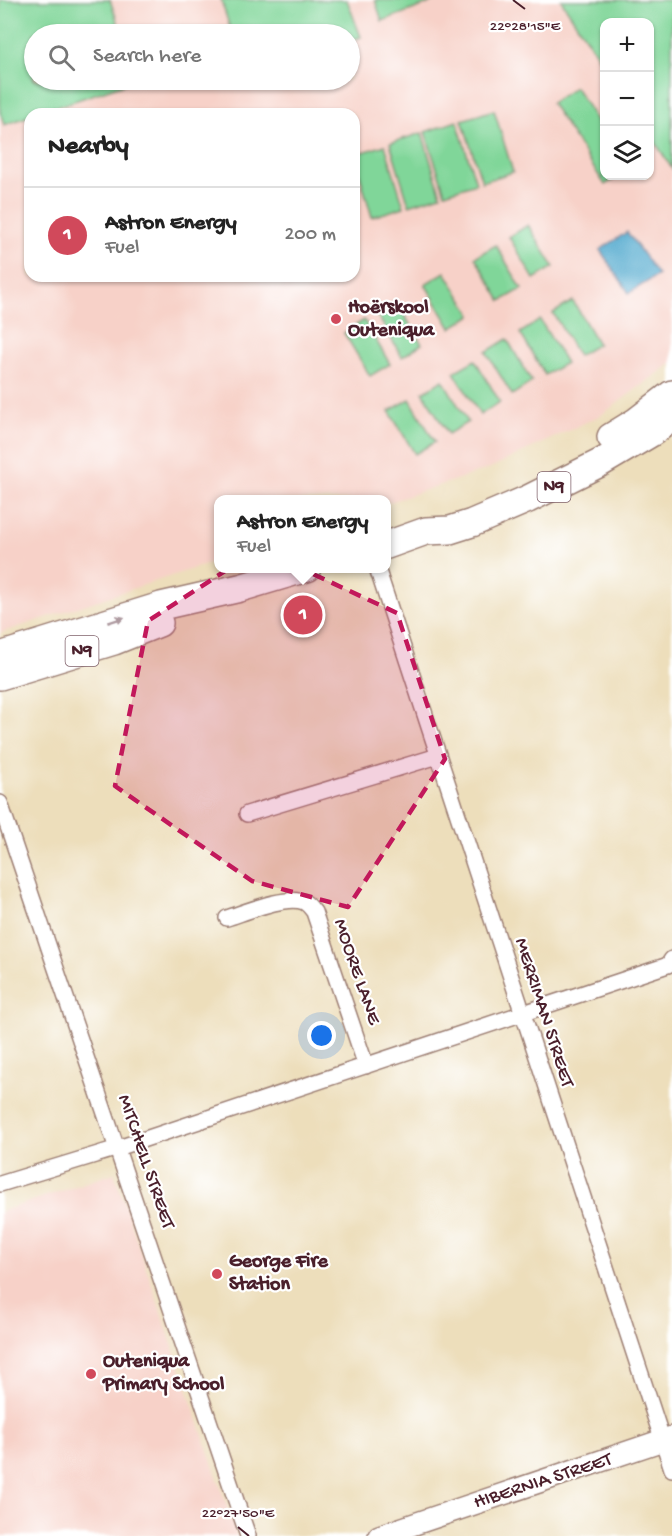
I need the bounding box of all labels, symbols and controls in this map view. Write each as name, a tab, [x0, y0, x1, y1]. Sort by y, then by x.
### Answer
text: 22°28'15"E	[490, 18, 561, 36]
map controls	[600, 18, 654, 180]
button: +	[600, 18, 654, 72]
search box	[24, 24, 360, 90]
icon: search	[45, 41, 78, 74]
text: Search here	[93, 44, 201, 70]
button: −	[600, 72, 654, 126]
button: layers	[600, 126, 654, 180]
text: Nearby	[48, 132, 129, 163]
text: Astron Energy	[105, 211, 237, 237]
text: 1	[63, 224, 72, 247]
text: 200 m	[285, 224, 336, 247]
text: Fuel	[105, 237, 139, 260]
place label: Hoërskool Outeniqua	[348, 297, 435, 343]
marker: Hoërskool Outeniqua	[329, 312, 343, 326]
road number: N9	[538, 472, 570, 502]
popup	[214, 495, 391, 573]
text: Astron Energy	[237, 510, 368, 536]
text: Fuel	[237, 536, 271, 559]
pin: 1	[284, 592, 322, 638]
one-way arrow	[107, 615, 125, 625]
road number: N9	[66, 636, 98, 666]
street label: MOORE LANE	[327, 916, 385, 1029]
street label: MERRIMAN STREET	[508, 935, 578, 1092]
your location	[307, 1021, 336, 1050]
street label: MITCHELL STREET	[111, 1092, 179, 1233]
place label: George Fire Station	[229, 1251, 328, 1297]
marker: George Fire Station	[210, 1267, 224, 1281]
place label: Outeniqua Primary School	[102, 1351, 225, 1397]
marker: Outeniqua Primary School	[84, 1367, 98, 1381]
street label: HIBERNIA STREET	[471, 1448, 616, 1515]
text: 22°27'50"E	[202, 1505, 275, 1523]

